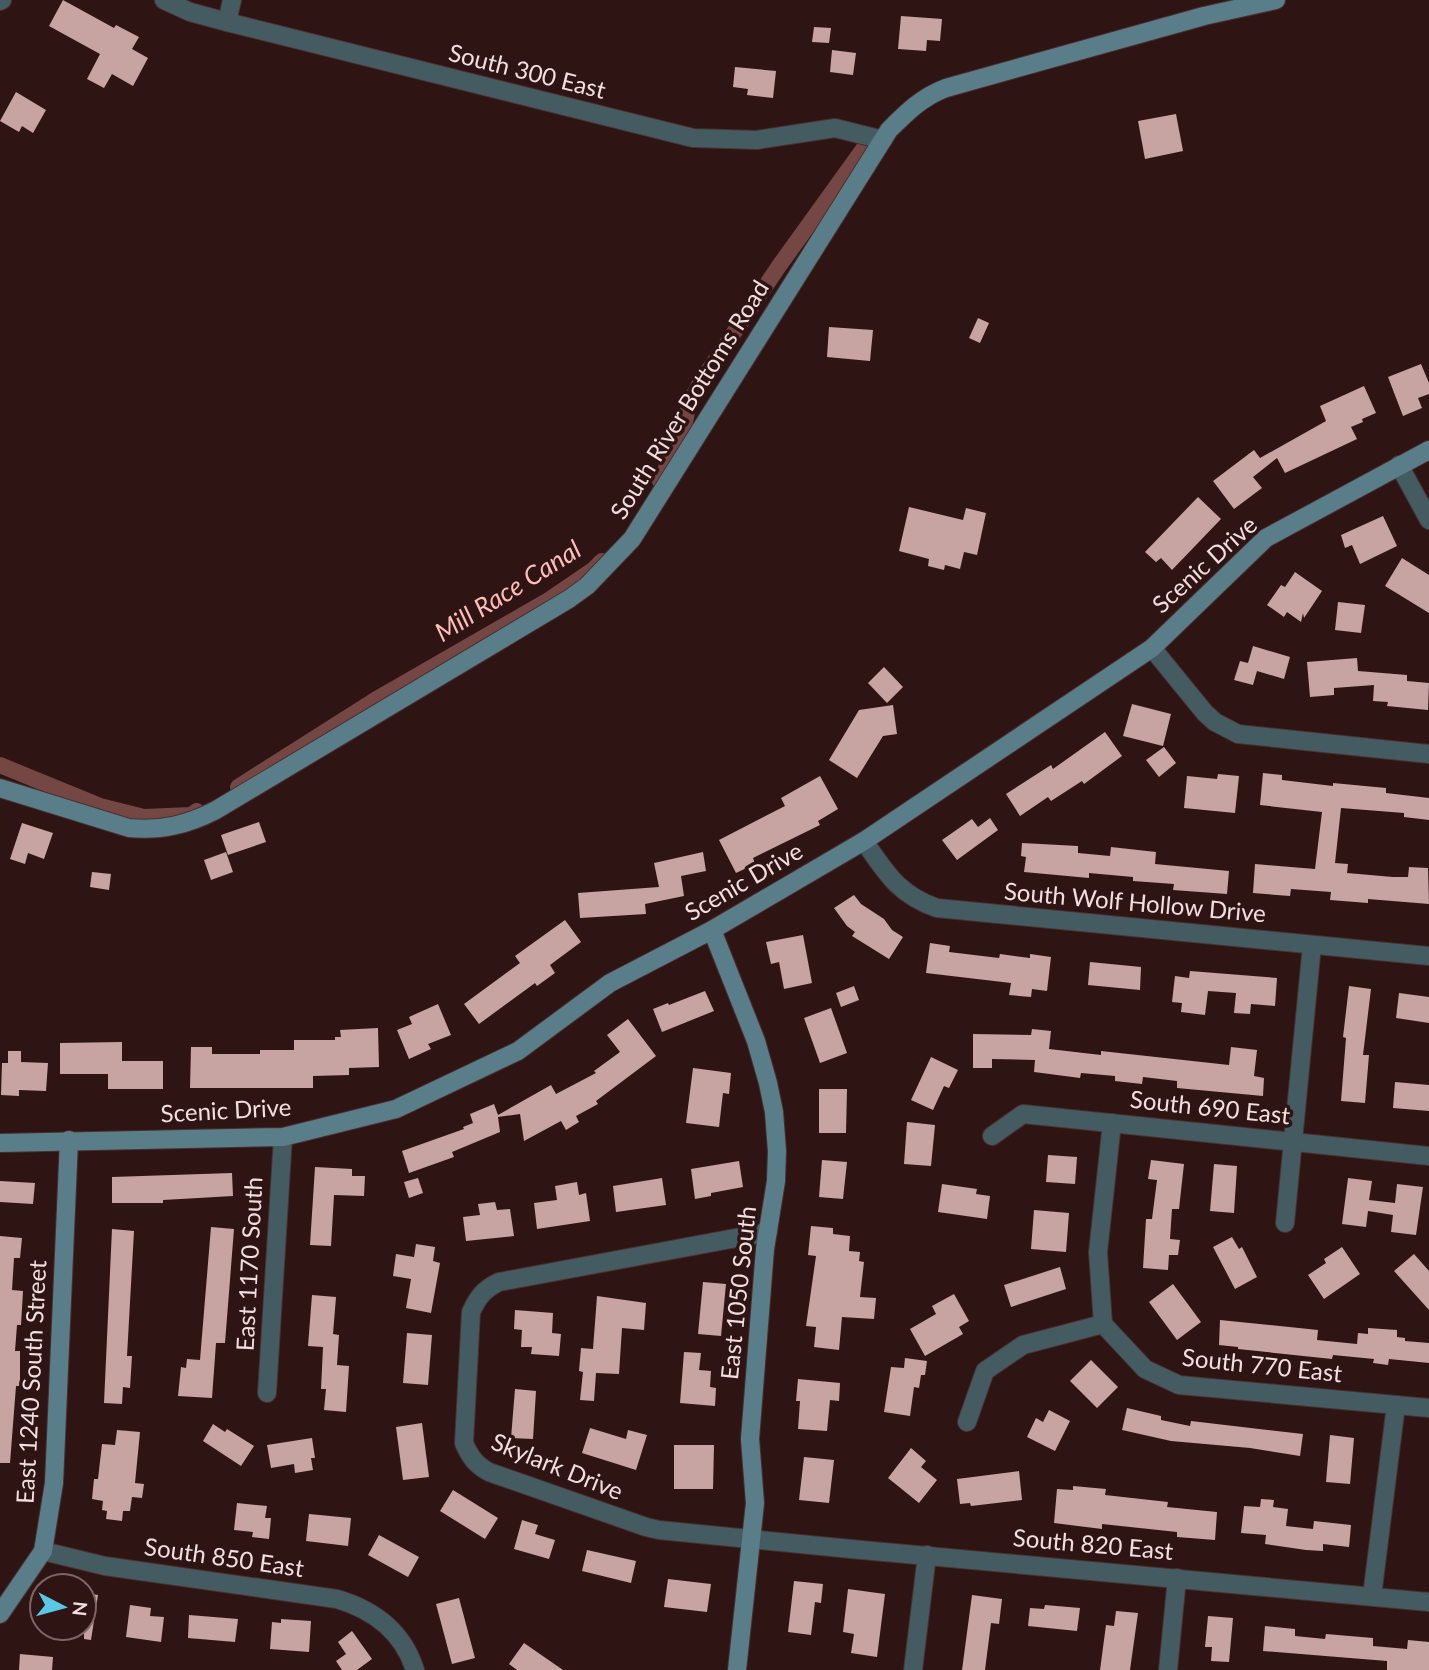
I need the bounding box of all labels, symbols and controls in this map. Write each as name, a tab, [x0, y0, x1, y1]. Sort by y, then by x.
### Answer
street label: South 300 East	[446, 37, 609, 104]
street label: South River Bottoms Road	[603, 274, 774, 524]
street label: Scenic Drive	[1146, 509, 1262, 618]
water label: Mill Race Canal	[429, 532, 587, 648]
street label: Scenic Drive	[679, 835, 807, 926]
street label: South Wolf Hollow Drive	[1003, 876, 1267, 927]
street label: South 690 East	[1129, 1084, 1292, 1129]
street label: Scenic Drive	[160, 1092, 292, 1127]
street label: East 1170 South	[229, 1176, 268, 1352]
street label: East 1050 South	[714, 1205, 761, 1381]
street label: East 1240 South Street	[10, 1259, 51, 1504]
street label: South 770 East	[1181, 1342, 1344, 1387]
street label: Skylark Drive	[488, 1426, 628, 1505]
street label: South 820 East	[1012, 1522, 1175, 1565]
street label: South 850 East	[143, 1531, 306, 1582]
north arrow	[28, 1572, 98, 1642]
text: N	[68, 1600, 93, 1617]

